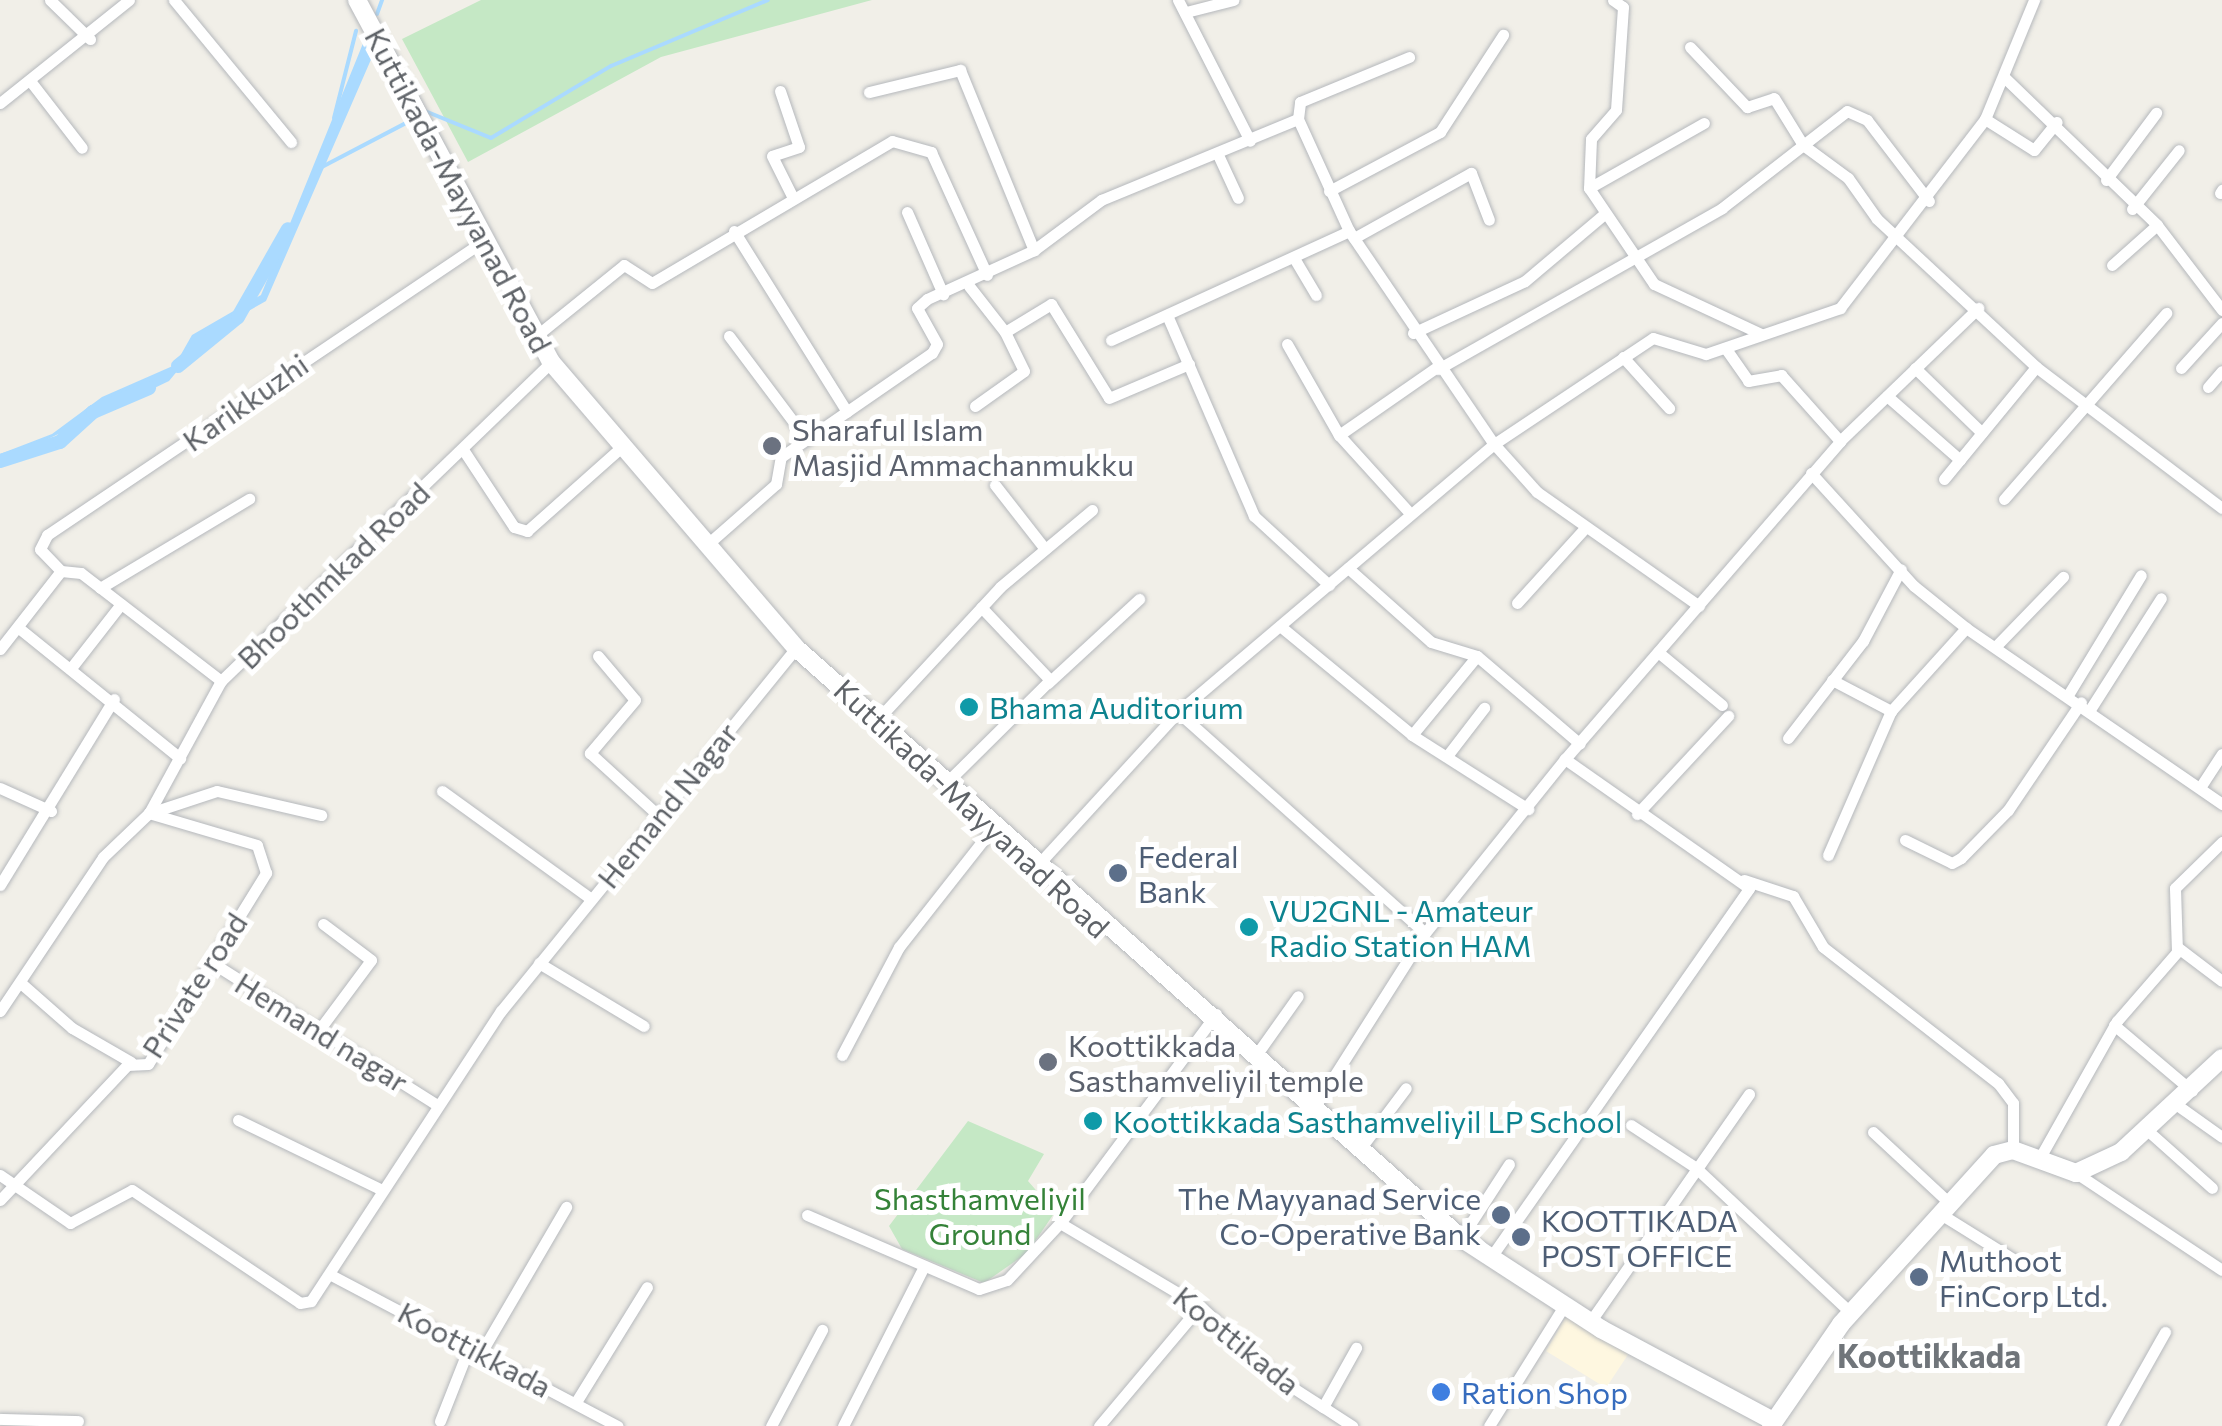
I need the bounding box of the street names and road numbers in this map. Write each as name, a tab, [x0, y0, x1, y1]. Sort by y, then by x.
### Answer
street label: Kuttikada-Mayyanad Road	[358, 21, 560, 359]
street label: Karikkuzhi	[175, 346, 315, 458]
street label: Bhoothmkad Road	[230, 474, 436, 676]
street label: Kuttikada-Mayyanad Road	[827, 671, 1117, 945]
street label: Hemand Nagar	[589, 715, 745, 895]
street label: Private road	[134, 906, 254, 1064]
street label: Hemand nagar	[229, 965, 415, 1099]
street label: Koottikada	[1167, 1278, 1307, 1402]
street label: Koottikkada	[392, 1294, 558, 1404]

